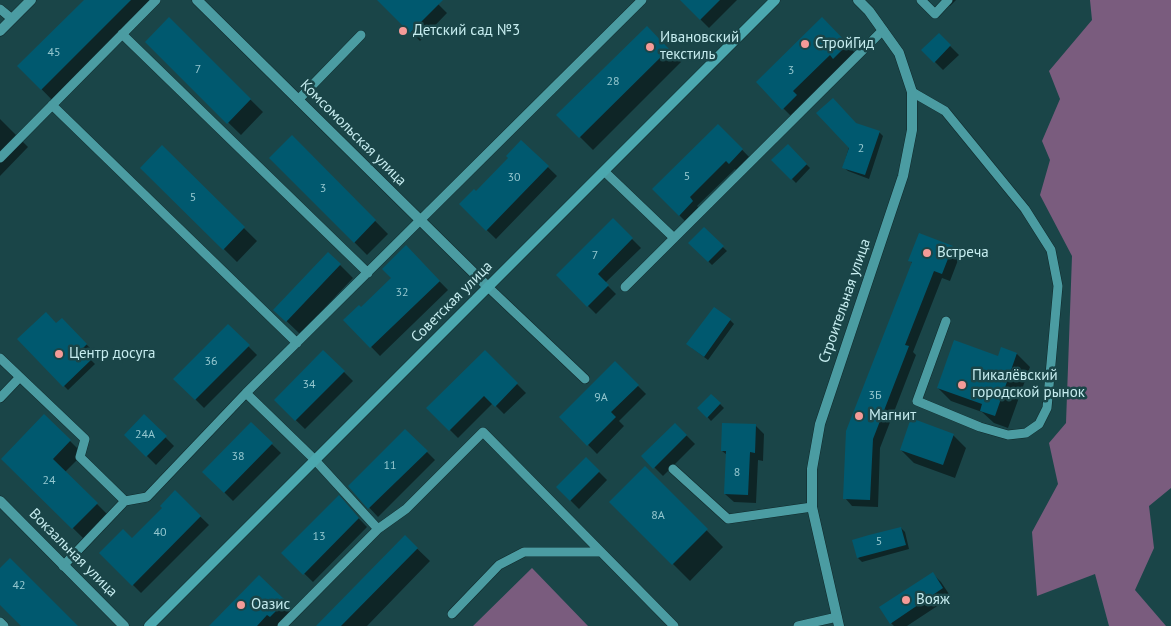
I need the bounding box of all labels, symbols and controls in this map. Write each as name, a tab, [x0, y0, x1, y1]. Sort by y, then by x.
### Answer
place label: Детский сад №3	[413, 22, 520, 40]
marker: Детский сад №3	[397, 25, 409, 37]
place label: Ивановский текстиль	[660, 29, 739, 64]
place label: СтройГид	[815, 35, 874, 53]
marker: СтройГид	[799, 38, 811, 50]
marker: Ивановский текстиль	[644, 41, 656, 53]
house number: 45	[47, 46, 61, 60]
house number: 7	[195, 63, 201, 77]
house number: 3	[788, 64, 794, 78]
house number: 28	[606, 75, 620, 89]
street label: Комсомольская улица	[296, 76, 410, 190]
house number: 2	[858, 142, 864, 156]
house number: 5	[684, 170, 690, 184]
house number: 30	[507, 171, 521, 185]
house number: 3	[320, 182, 326, 196]
house number: 5	[190, 191, 196, 205]
street label: Строительная улица	[815, 236, 875, 366]
place label: Встреча	[937, 244, 989, 262]
marker: Встреча	[921, 247, 933, 259]
house number: 7	[592, 249, 598, 263]
street label: Советская улица	[408, 258, 496, 346]
house number: 32	[395, 286, 409, 300]
place label: Центр досуга	[69, 345, 155, 363]
marker: Центр досуга	[53, 348, 65, 360]
house number: 36	[204, 355, 218, 369]
place label: Пикалёвский городской рынок	[972, 367, 1085, 402]
house number: 34	[302, 378, 316, 392]
marker: Пикалёвский городской рынок	[956, 379, 968, 391]
house number: 3Б	[868, 389, 882, 403]
house number: 9А	[594, 391, 608, 405]
place label: Магнит	[869, 407, 916, 425]
marker: Магнит	[853, 410, 865, 422]
house number: 24А	[135, 428, 155, 442]
house number: 38	[231, 450, 245, 464]
house number: 11	[383, 459, 397, 473]
house number: 8	[734, 466, 740, 480]
house number: 24	[42, 474, 56, 488]
street label: Вокзальная улица	[25, 505, 121, 601]
house number: 8А	[651, 509, 665, 523]
house number: 40	[153, 526, 167, 540]
house number: 13	[312, 530, 326, 544]
house number: 5	[876, 535, 882, 549]
house number: 42	[12, 579, 26, 593]
place label: Вояж	[916, 591, 950, 609]
marker: Вояж	[900, 594, 912, 606]
place label: Оазис	[251, 596, 290, 614]
marker: Оазис	[235, 599, 247, 611]

